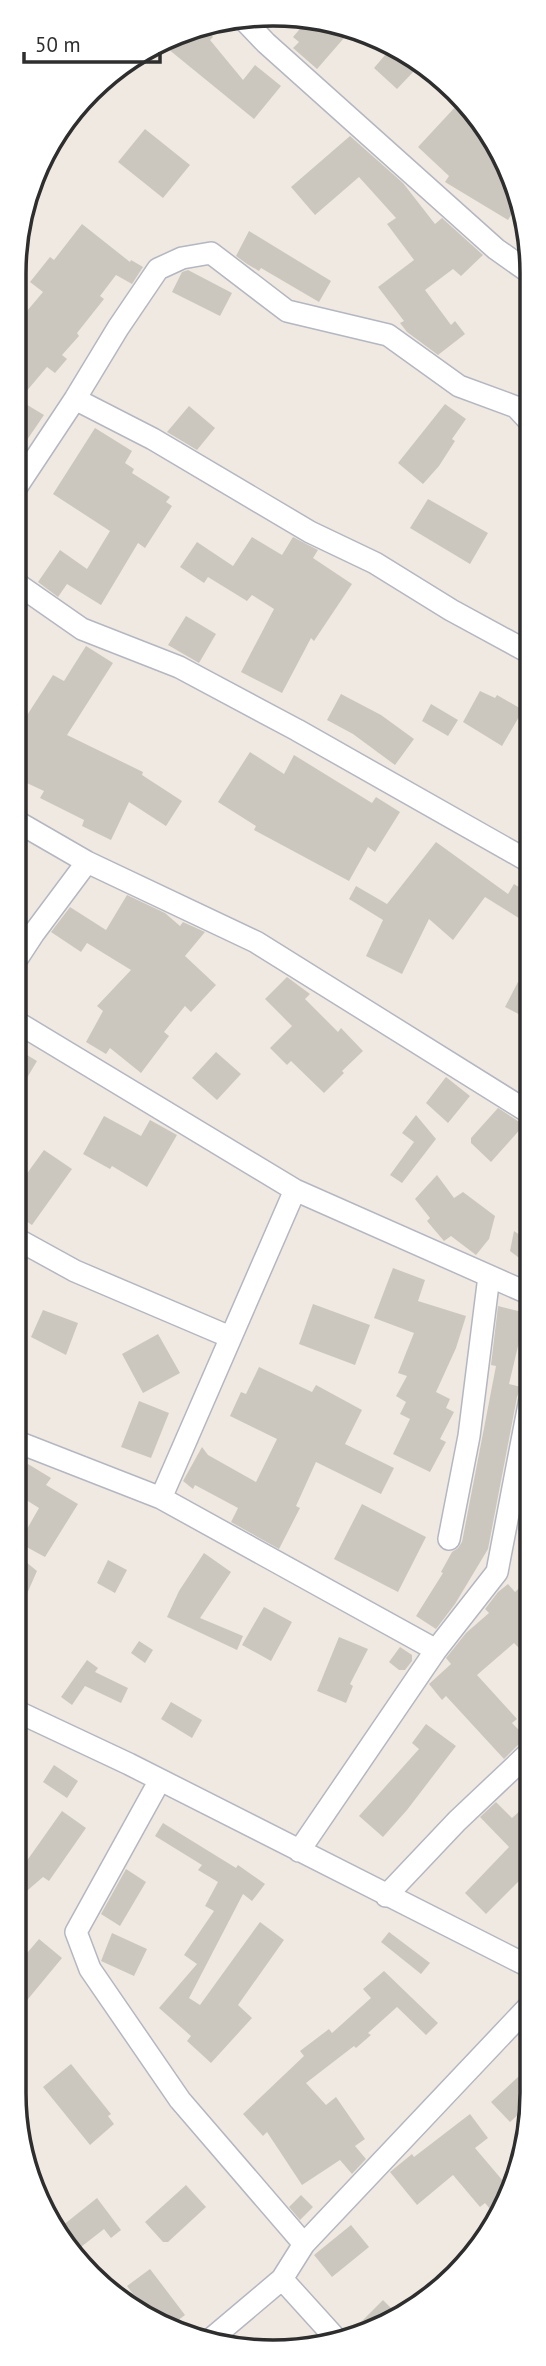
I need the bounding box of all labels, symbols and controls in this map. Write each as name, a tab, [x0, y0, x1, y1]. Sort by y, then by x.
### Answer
scale bar	[24, 21, 161, 65]
text: 50 m	[35, 31, 81, 58]

